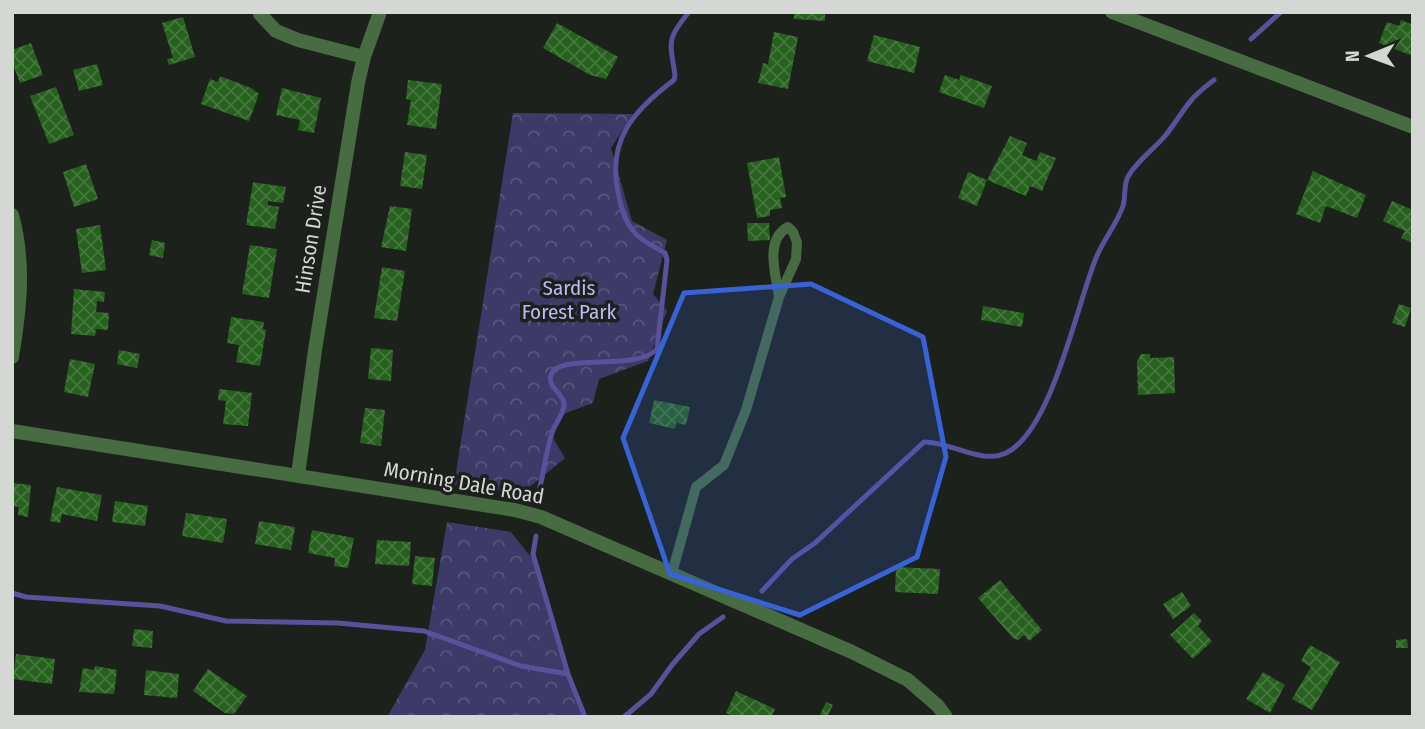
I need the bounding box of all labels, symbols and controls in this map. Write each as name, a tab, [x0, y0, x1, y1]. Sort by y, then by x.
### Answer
north arrow	[1334, 21, 1404, 91]
text: N	[1341, 50, 1364, 62]
street label: Hinson Drive	[290, 183, 332, 295]
park label: Sardis Forest Park	[522, 275, 617, 325]
street label: Morning Dale Road	[382, 456, 546, 510]

